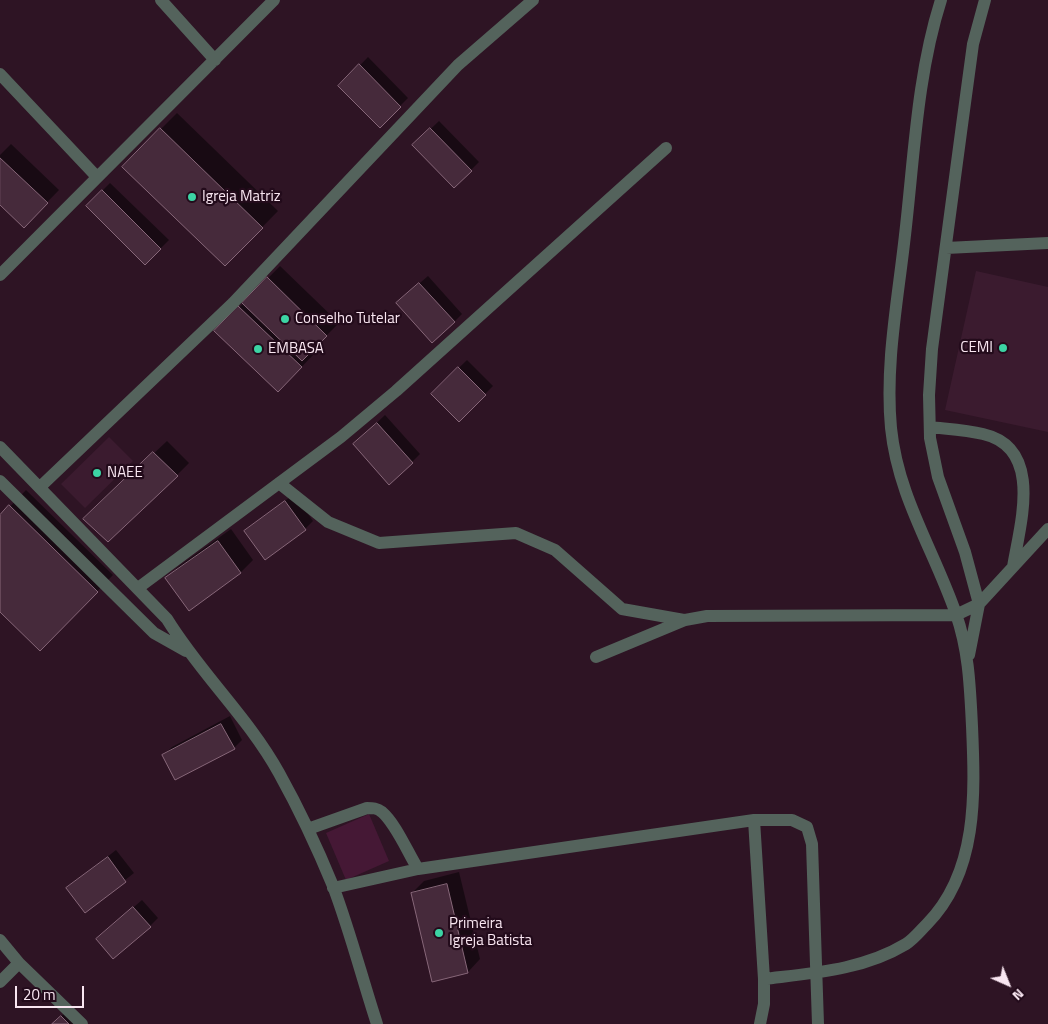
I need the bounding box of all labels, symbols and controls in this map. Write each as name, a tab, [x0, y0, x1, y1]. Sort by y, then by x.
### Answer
place label: Igreja Matriz	[202, 188, 281, 206]
marker: Igreja Matriz	[186, 191, 198, 203]
place label: Conselho Tutelar	[295, 310, 400, 328]
marker: Conselho Tutelar	[279, 313, 291, 325]
place label: CEMI	[960, 339, 993, 357]
place label: EMBASA	[268, 340, 324, 358]
marker: CEMI	[997, 342, 1009, 354]
marker: EMBASA	[252, 343, 264, 355]
place label: NAEE	[107, 464, 143, 482]
marker: NAEE	[91, 467, 103, 479]
place label: Primeira Igreja Batista	[449, 915, 532, 950]
marker: Primeira Igreja Batista	[433, 927, 445, 939]
north arrow	[983, 959, 1033, 1009]
scale bar	[18, 976, 86, 1008]
text: 20 m	[23, 983, 56, 1006]
text: N	[1008, 984, 1030, 1006]

